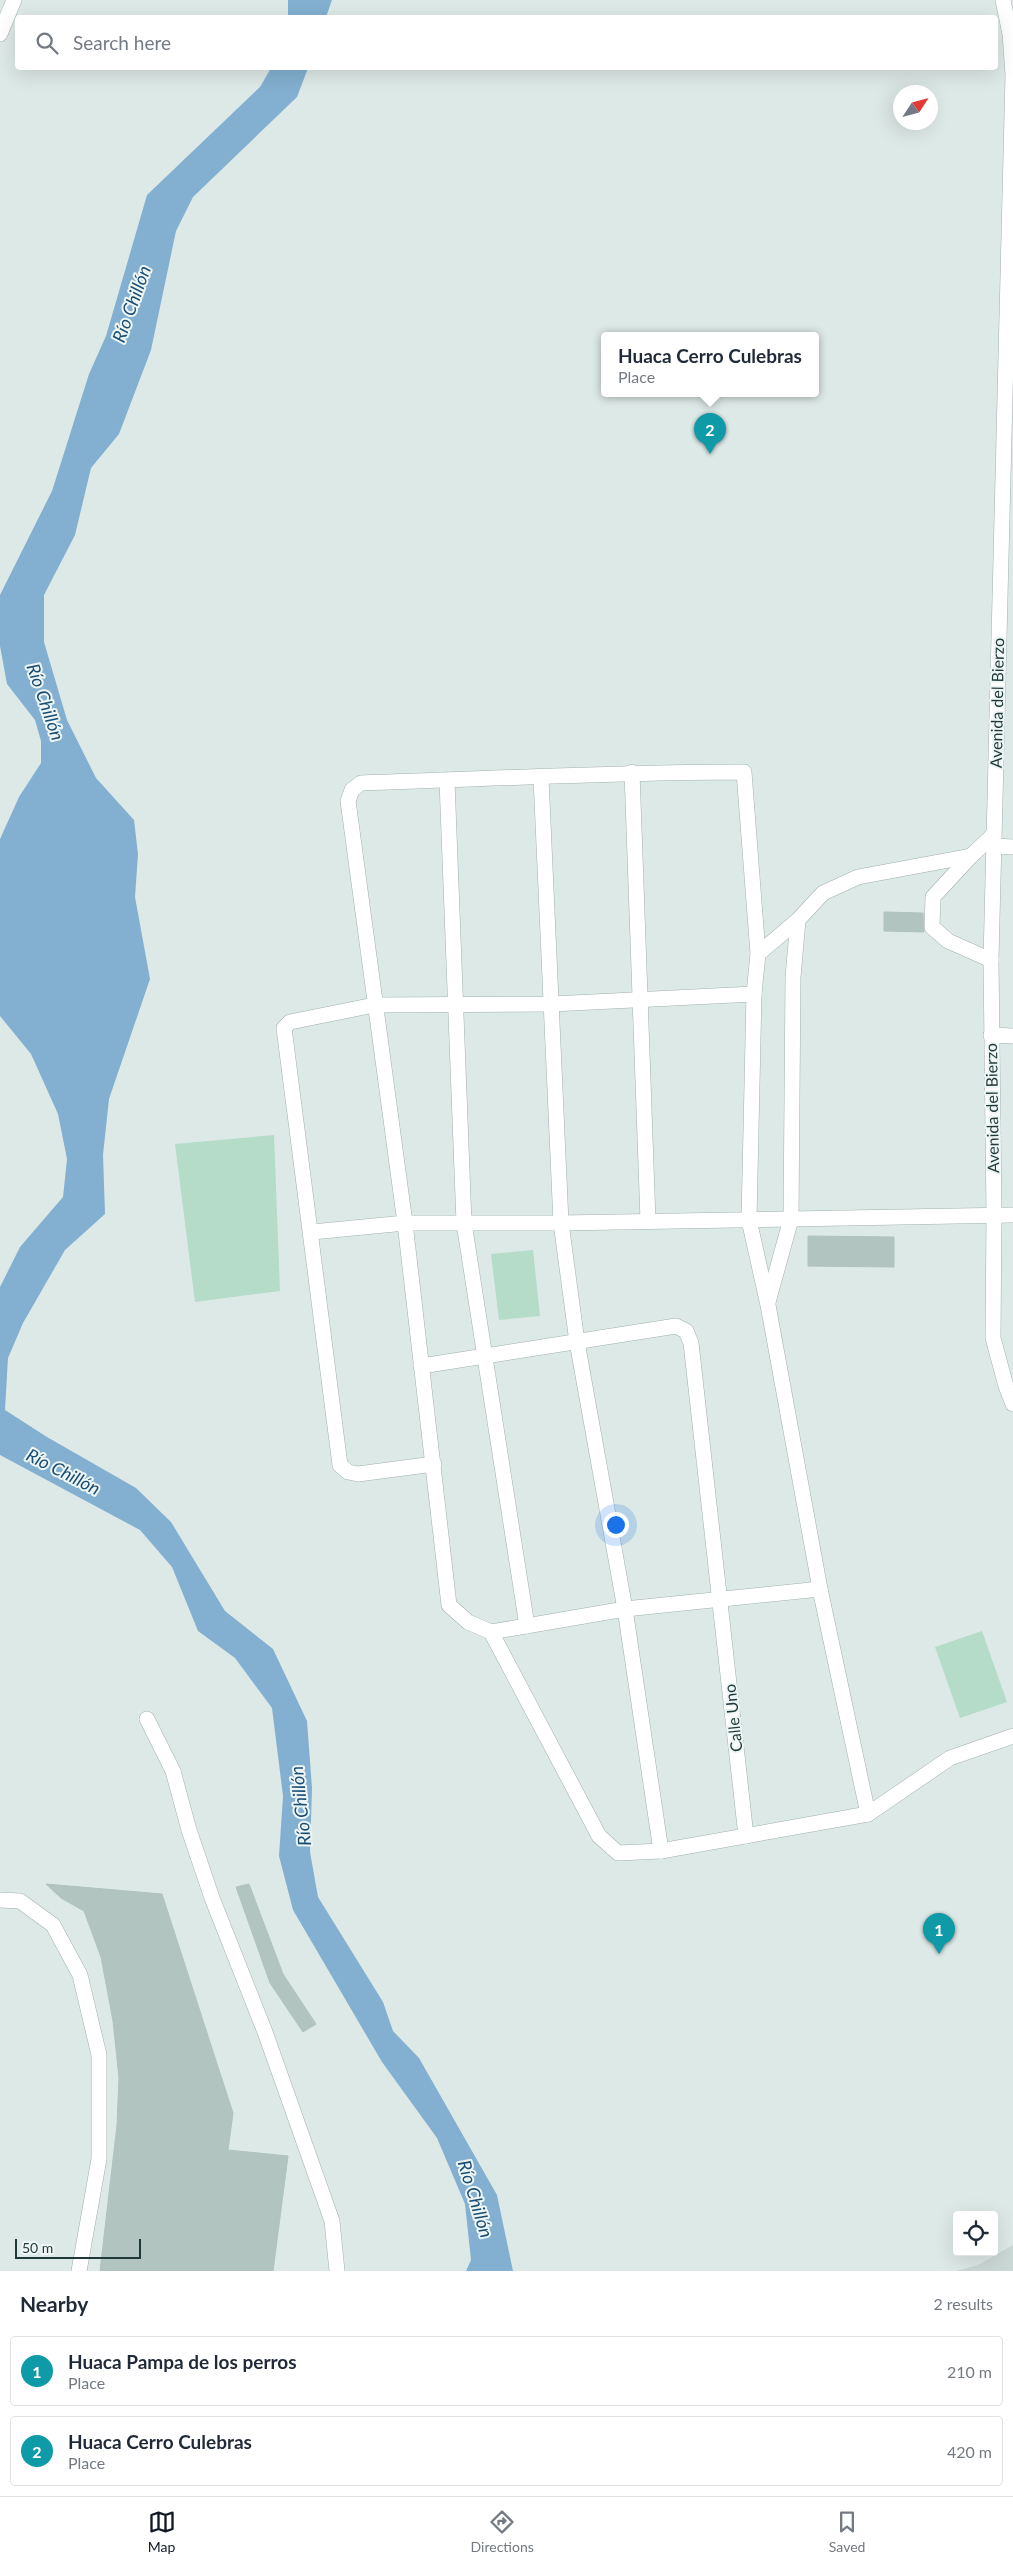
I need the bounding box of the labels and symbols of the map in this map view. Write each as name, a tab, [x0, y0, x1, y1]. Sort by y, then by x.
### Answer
north arrow	[893, 85, 938, 130]
water label: Río Chillón	[107, 262, 155, 345]
pin: 2	[694, 413, 726, 454]
street label: Avenida del Bierzo	[986, 638, 1007, 768]
water label: Río Chillón	[23, 660, 69, 743]
street label: Avenida del Bierzo	[981, 1043, 1002, 1173]
water label: Río Chillón	[23, 1443, 104, 1499]
your location	[603, 1512, 629, 1538]
street label: Calle Uno	[719, 1683, 746, 1753]
water label: Río Chillón	[285, 1765, 315, 1847]
pin: 1	[923, 1913, 955, 1954]
water label: Río Chillón	[454, 2157, 498, 2240]
scale bar	[15, 2236, 141, 2259]

